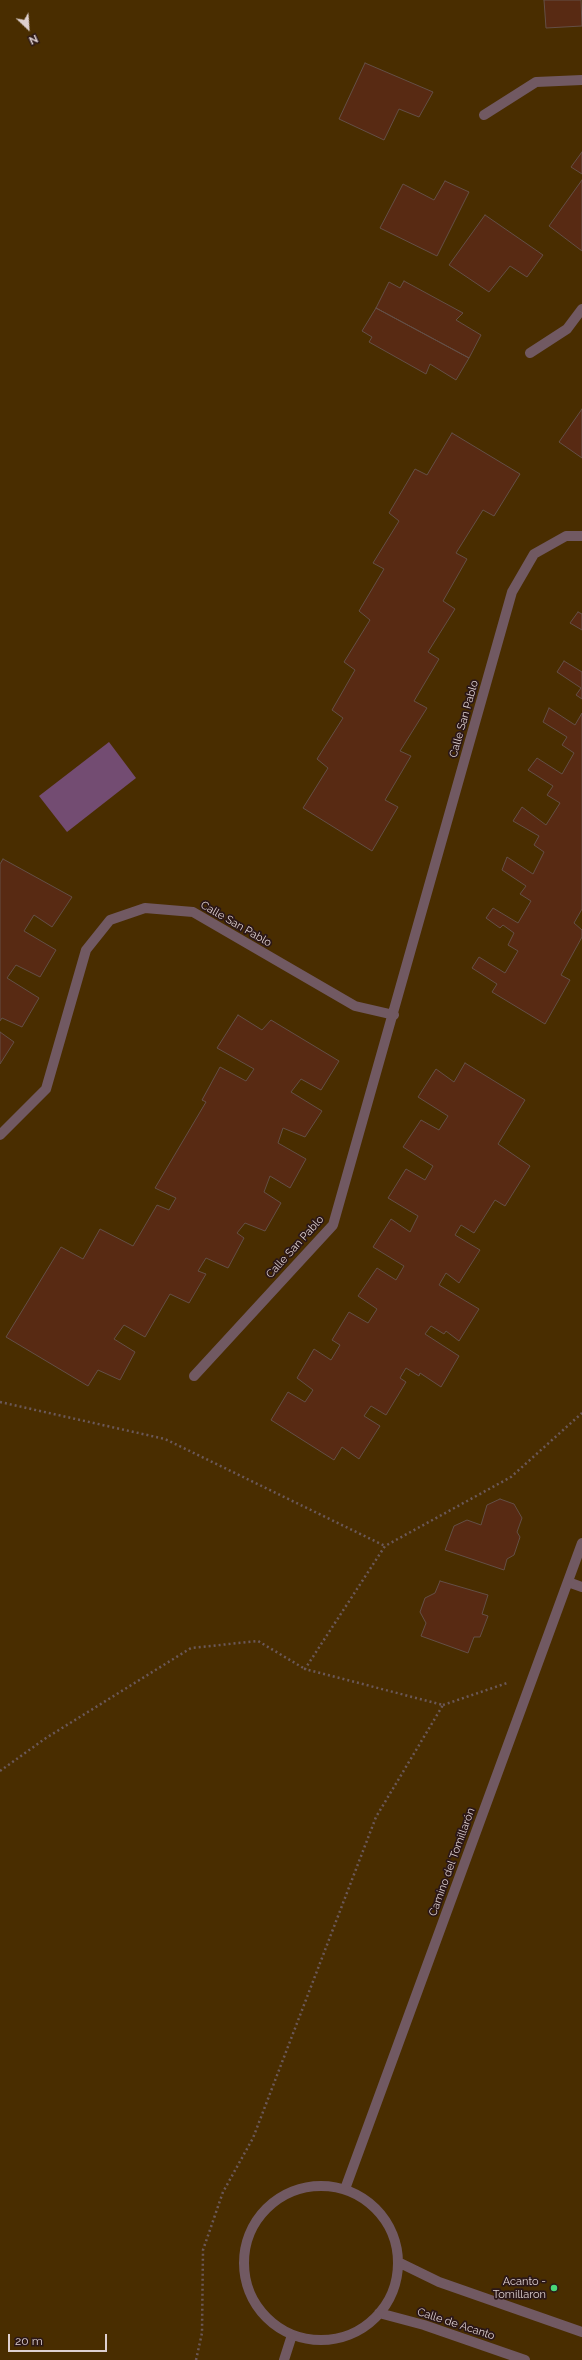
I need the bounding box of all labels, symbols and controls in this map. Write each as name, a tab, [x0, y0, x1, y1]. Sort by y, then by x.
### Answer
north arrow	[8, 8, 48, 48]
text: N	[27, 32, 40, 47]
street label: Calle San Pablo	[447, 679, 481, 759]
street label: Calle San Pablo	[198, 898, 274, 950]
street label: Calle San Pablo	[263, 1213, 327, 1281]
street label: Camino del Tomillarón	[426, 1806, 478, 1918]
place label: Acanto - Tomillaron	[493, 2275, 546, 2301]
marker: Acanto - Tomillaron	[549, 2283, 559, 2293]
street label: Calle de Acanto	[416, 2305, 496, 2343]
scale bar	[10, 2326, 109, 2352]
text: 20 m	[15, 2334, 43, 2348]

